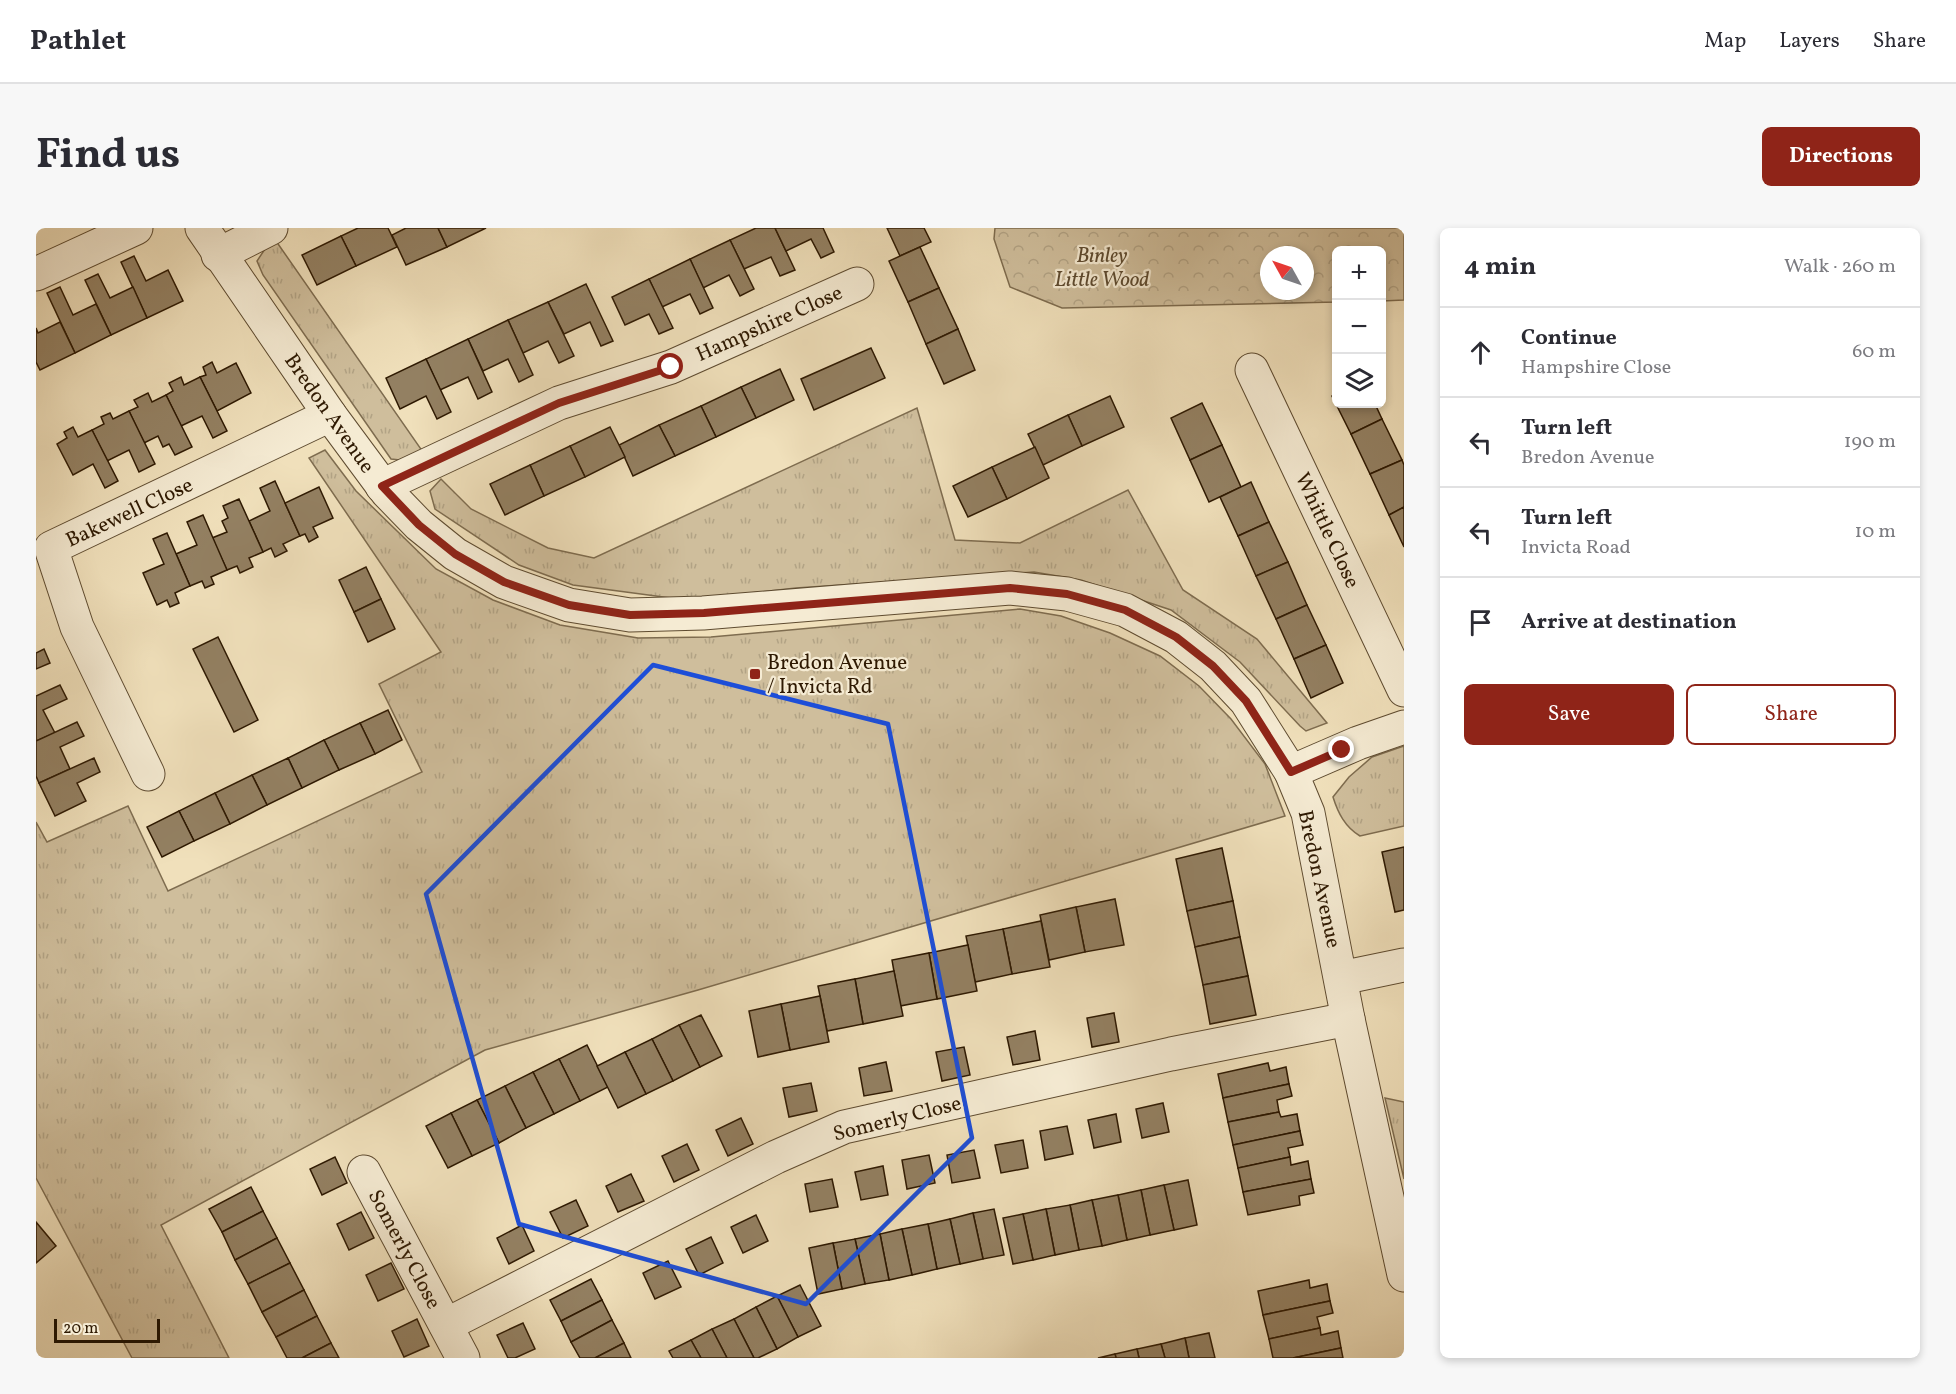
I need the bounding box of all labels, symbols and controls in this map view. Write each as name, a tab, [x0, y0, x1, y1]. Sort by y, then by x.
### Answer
text: Pathlet	[30, 22, 126, 61]
text: Map	[1704, 27, 1746, 56]
text: Layers	[1779, 27, 1840, 56]
text: Share	[1873, 27, 1926, 56]
text: Find us	[36, 127, 180, 186]
button: Directions	[1762, 127, 1920, 186]
park label: Binley Little Wood	[1055, 242, 1149, 295]
north arrow	[1260, 246, 1314, 300]
map controls	[1332, 246, 1386, 408]
button: +	[1332, 246, 1386, 300]
text: 4 min	[1464, 249, 1536, 285]
text: Walk · 260 m	[1784, 253, 1896, 281]
street label: Hampshire Close	[692, 279, 848, 370]
button: −	[1332, 300, 1386, 354]
text: Continue	[1521, 323, 1617, 354]
icon: ahead	[1464, 336, 1497, 369]
text: 60 m	[1852, 338, 1896, 366]
street label: Bredon Avenue	[277, 348, 381, 480]
route start	[657, 353, 683, 379]
button: layers	[1332, 354, 1386, 408]
text: Hampshire Close	[1521, 354, 1671, 382]
text: Turn left	[1521, 413, 1612, 444]
icon: left	[1464, 426, 1497, 459]
text: 190 m	[1844, 428, 1896, 456]
text: Bredon Avenue	[1521, 444, 1655, 472]
street label: Whittle Close	[1287, 468, 1366, 593]
street label: Bakewell Close	[61, 471, 198, 556]
text: Turn left	[1521, 503, 1612, 534]
icon: left	[1464, 516, 1497, 549]
text: 10 m	[1855, 518, 1896, 546]
text: Invicta Road	[1521, 534, 1631, 562]
icon: arrive	[1464, 606, 1497, 639]
text: Arrive at destination	[1521, 607, 1737, 638]
place label: Bredon Avenue / Invicta Rd	[767, 649, 907, 702]
marker: Bredon Avenue / Invicta Rd	[748, 667, 762, 681]
button: Save	[1464, 684, 1674, 745]
button: Share	[1686, 684, 1896, 745]
route end	[1328, 736, 1354, 762]
street label: Bredon Avenue	[1290, 808, 1347, 951]
street label: Somerly Close	[830, 1089, 965, 1149]
street label: Somerly Close	[360, 1185, 447, 1315]
scale bar	[54, 1316, 160, 1344]
text: 20 m	[63, 1318, 98, 1340]

